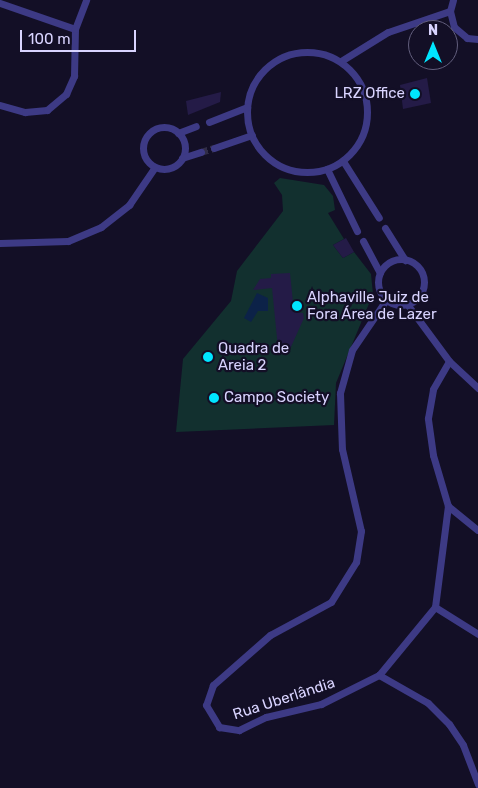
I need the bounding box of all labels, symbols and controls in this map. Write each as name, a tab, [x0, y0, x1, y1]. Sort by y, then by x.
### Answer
scale bar	[22, 20, 139, 52]
north arrow	[408, 20, 458, 70]
text: N	[428, 22, 438, 39]
text: 100 m	[28, 30, 70, 48]
place label: LRZ Office	[334, 85, 405, 103]
marker: LRZ Office	[409, 88, 421, 100]
place label: Alphaville Juiz de Fora Área de Lazer	[307, 288, 437, 323]
marker: Alphaville Juiz de Fora Área de Lazer	[291, 300, 303, 312]
place label: Quadra de Areia 2	[218, 339, 289, 374]
marker: Quadra de Areia 2	[202, 351, 214, 363]
place label: Campo Society	[224, 389, 329, 407]
marker: Campo Society	[208, 392, 220, 404]
street label: Rua Uberlândia	[231, 674, 337, 724]

